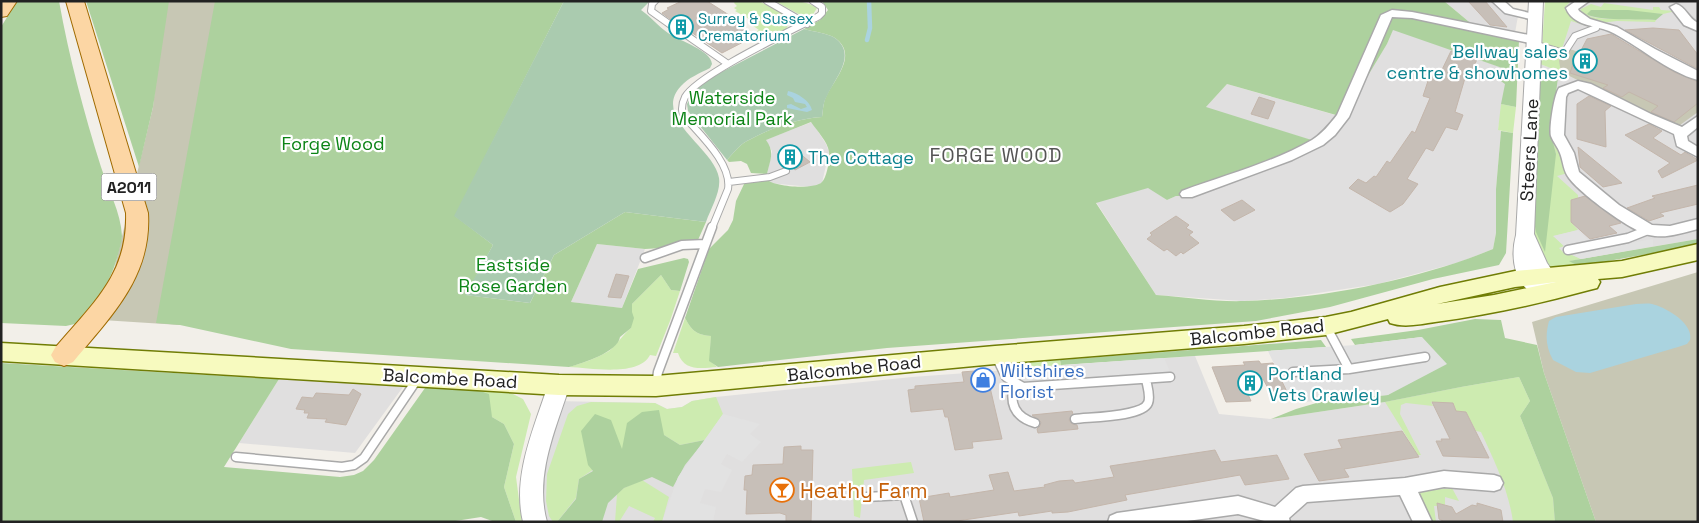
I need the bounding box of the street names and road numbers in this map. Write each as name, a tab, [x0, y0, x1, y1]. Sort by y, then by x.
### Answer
street label: Steers Lane	[1515, 98, 1543, 202]
road number: A2011	[102, 173, 156, 200]
street label: Balcombe Road	[1189, 314, 1325, 350]
street label: Balcombe Road	[786, 350, 922, 386]
street label: Balcombe Road	[382, 363, 518, 393]

